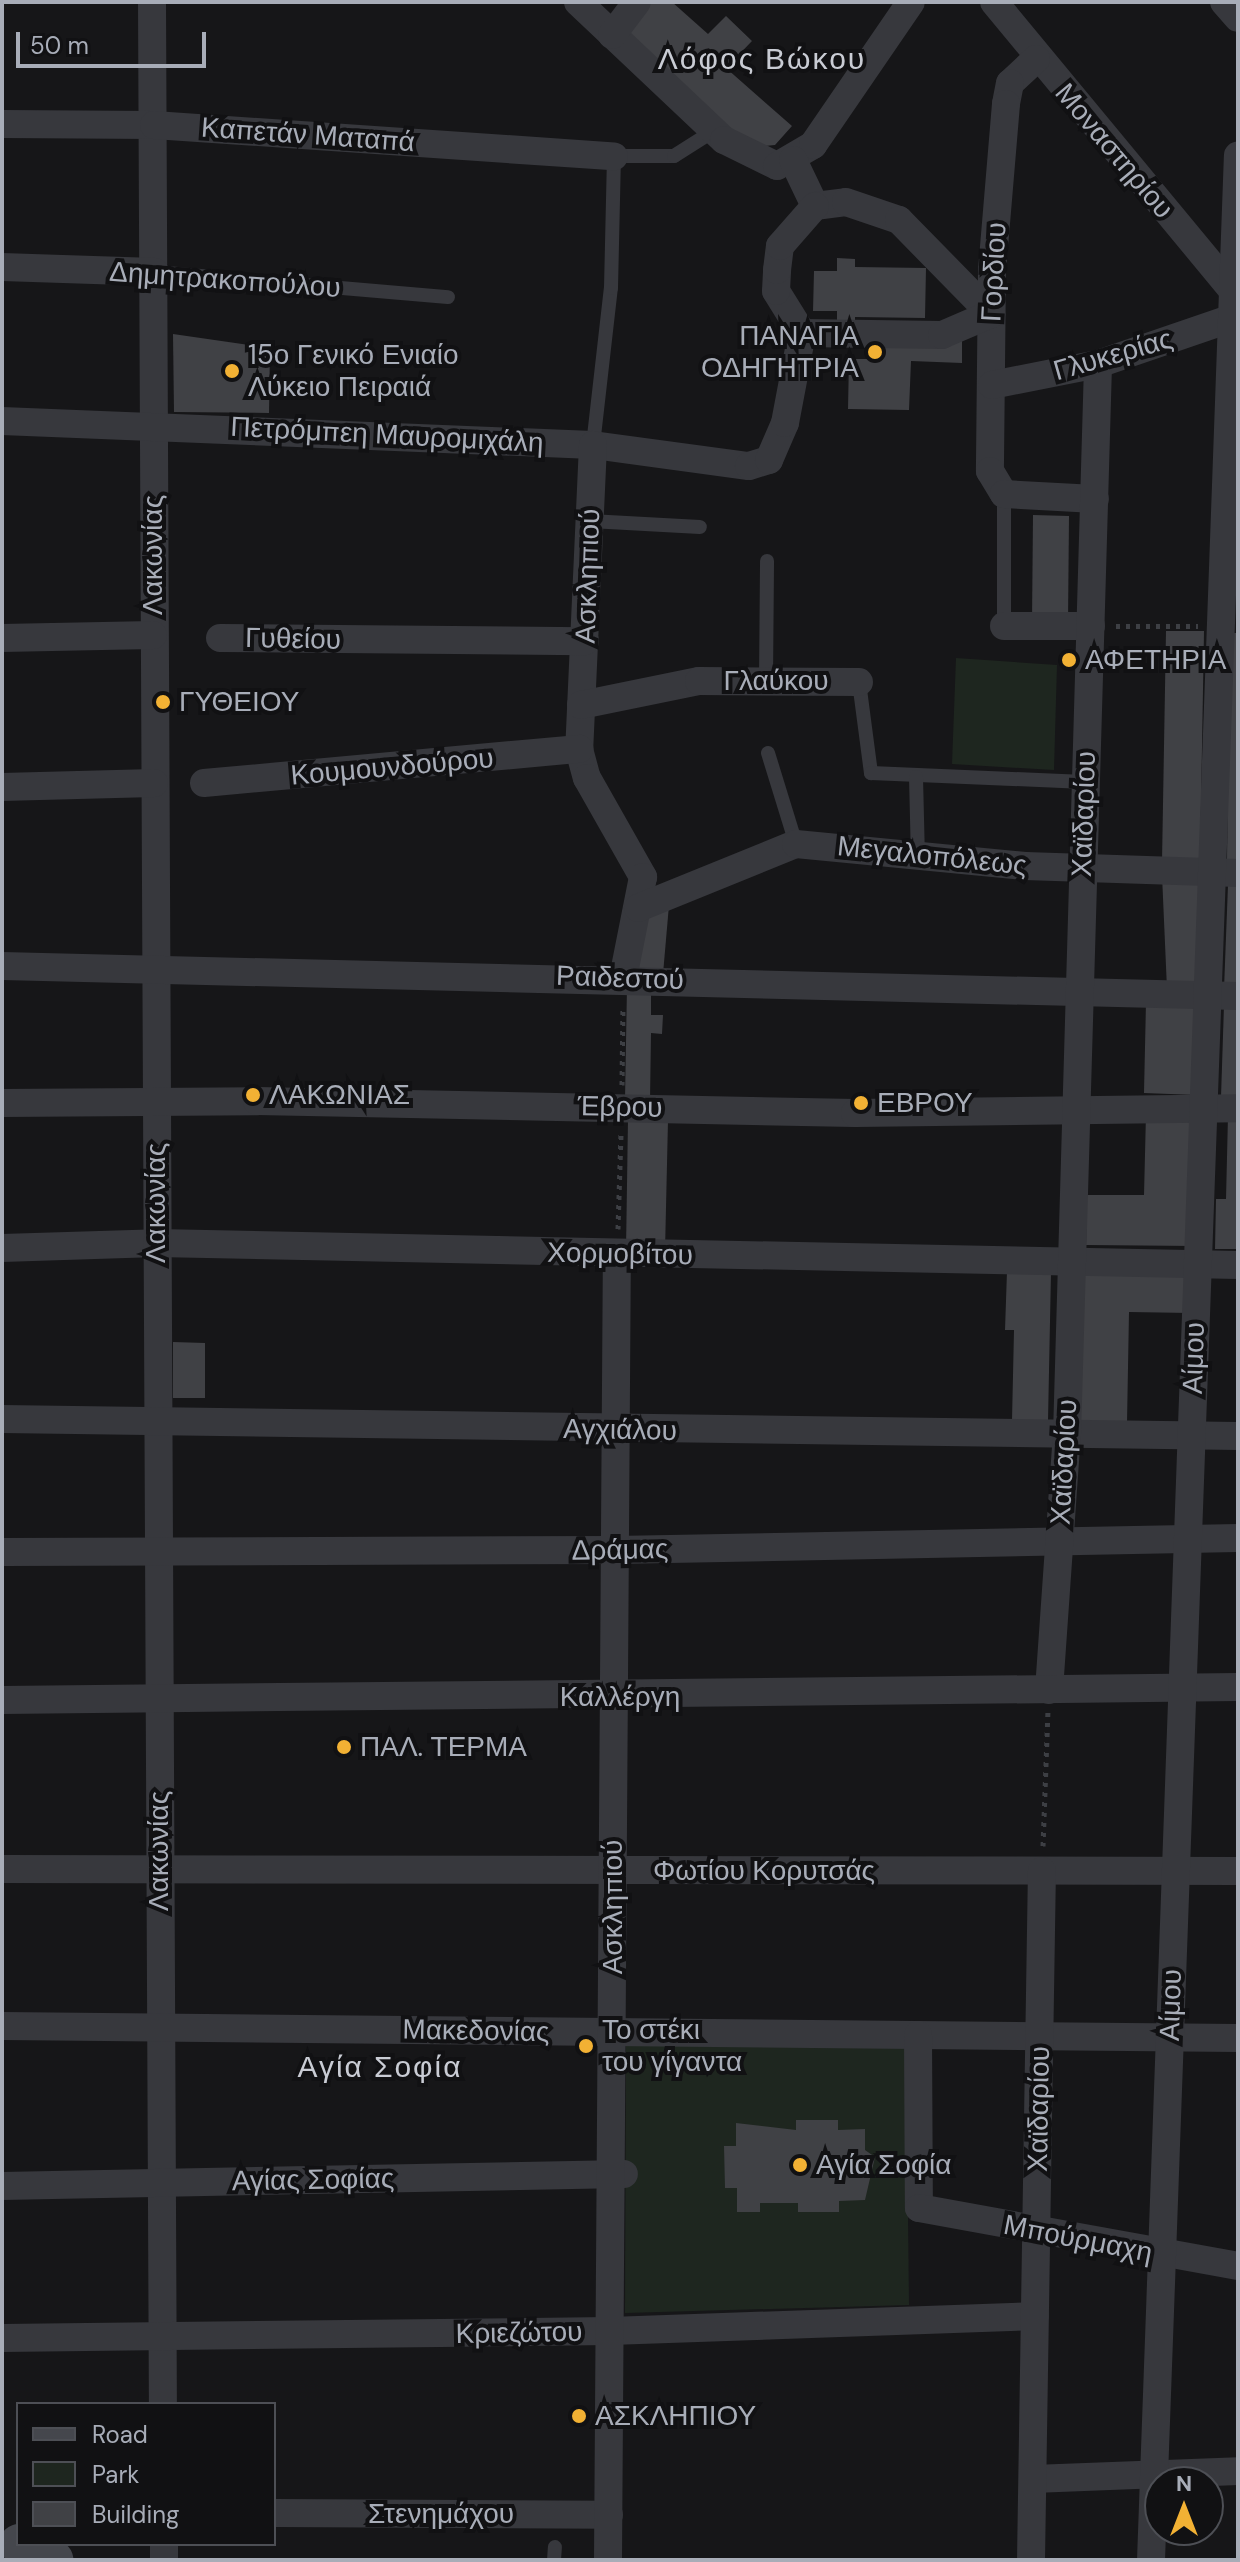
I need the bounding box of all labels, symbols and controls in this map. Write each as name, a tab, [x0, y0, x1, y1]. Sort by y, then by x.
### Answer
scale bar	[20, 16, 210, 66]
text: 50 m	[30, 30, 89, 61]
district label: Λόφος Βώκου	[658, 41, 866, 77]
street label: Μοναστηρίου	[1048, 77, 1180, 225]
street label: Καπετάν Ματαπά	[200, 111, 416, 159]
street label: Γορδίου	[975, 221, 1013, 323]
street label: Δημητρακοπούλου	[108, 255, 342, 305]
place label: ΠΑΝΑΓΙΑ ΟΔΗΓΗΤΡΙΑ	[701, 319, 859, 385]
street label: Γλυκερίας	[1050, 322, 1176, 388]
place label: 15ο Γενικό Ενιαίο Λύκειο Πειραιά	[248, 338, 459, 404]
marker: ΠΑΝΑΓΙΑ ΟΔΗΓΗΤΡΙΑ	[866, 343, 884, 361]
marker: 15ο Γενικό Ενιαίο Λύκειο Πειραιά	[223, 362, 241, 380]
street label: Πετρόμπεη Μαυρομιχάλη	[230, 410, 544, 460]
street label: Λακωνίας	[136, 495, 170, 615]
street label: Ασκληπιού	[569, 508, 607, 644]
street label: Γυθείου	[245, 621, 341, 657]
place label: ΑΦΕΤΗΡΙΑ	[1085, 643, 1226, 677]
marker: ΑΦΕΤΗΡΙΑ	[1060, 651, 1078, 669]
street label: Γλαύκου	[723, 664, 829, 698]
place label: ΓΥΘΕΙΟΥ	[179, 685, 299, 719]
marker: ΓΥΘΕΙΟΥ	[154, 693, 172, 711]
street label: Κουμουνδούρου	[289, 741, 495, 793]
street label: Χαϊδαρίου	[1065, 751, 1103, 877]
street label: Μεγαλοπόλεως	[836, 829, 1028, 883]
street label: Ραιδεστού	[555, 959, 685, 997]
place label: ΛΑΚΩΝΙΑΣ	[269, 1078, 410, 1112]
marker: ΛΑΚΩΝΙΑΣ	[244, 1086, 262, 1104]
place label: ΕΒΡΟΥ	[877, 1086, 973, 1120]
street label: Έβρου	[577, 1089, 663, 1125]
marker: ΕΒΡΟΥ	[852, 1094, 870, 1112]
street label: Λακωνίας	[139, 1143, 173, 1263]
street label: Χορμοβίτου	[547, 1236, 693, 1272]
street label: Αίμου	[1176, 1321, 1212, 1395]
street label: Χαϊδαρίου	[1044, 1398, 1084, 1526]
street label: Αγχιάλου	[563, 1412, 677, 1448]
street label: Δράμας	[571, 1532, 669, 1568]
street label: Καλλέργη	[560, 1680, 680, 1714]
place label: ΠΑΛ. ΤΕΡΜΑ	[360, 1730, 527, 1764]
marker: ΠΑΛ. ΤΕΡΜΑ	[335, 1738, 353, 1756]
street label: Λακωνίας	[142, 1791, 176, 1911]
street label: Ασκληπιού	[596, 1840, 630, 1974]
street label: Φωτίου Κορυτσάς	[653, 1854, 875, 1888]
street label: Αίμου	[1153, 1968, 1189, 2042]
street label: Μακεδονίας	[402, 2013, 550, 2049]
place label: Το στέκι του γίγαντα	[602, 2013, 742, 2079]
marker: Το στέκι του γίγαντα	[577, 2037, 595, 2055]
street label: Χαϊδαρίου	[1021, 2046, 1057, 2172]
district label: Αγία Σοφία	[297, 2049, 463, 2085]
place label: Αγία Σοφία	[816, 2148, 951, 2182]
marker: Αγία Σοφία	[791, 2156, 809, 2174]
street label: Αγίας Σοφίας	[231, 2162, 395, 2198]
street label: Μπούρμαχη	[1001, 2208, 1155, 2270]
street label: Κριεζώτου	[455, 2315, 583, 2351]
place label: ΑΣΚΛΗΠΙΟΥ	[595, 2399, 756, 2433]
legend	[16, 2402, 276, 2546]
marker: ΑΣΚΛΗΠΙΟΥ	[570, 2407, 588, 2425]
text: Road	[92, 2419, 148, 2450]
text: Park	[92, 2459, 139, 2490]
north arrow	[1144, 2466, 1224, 2546]
text: N	[1176, 2469, 1192, 2498]
street label: Στενημάχου	[368, 2497, 514, 2531]
text: Building	[92, 2499, 179, 2530]

